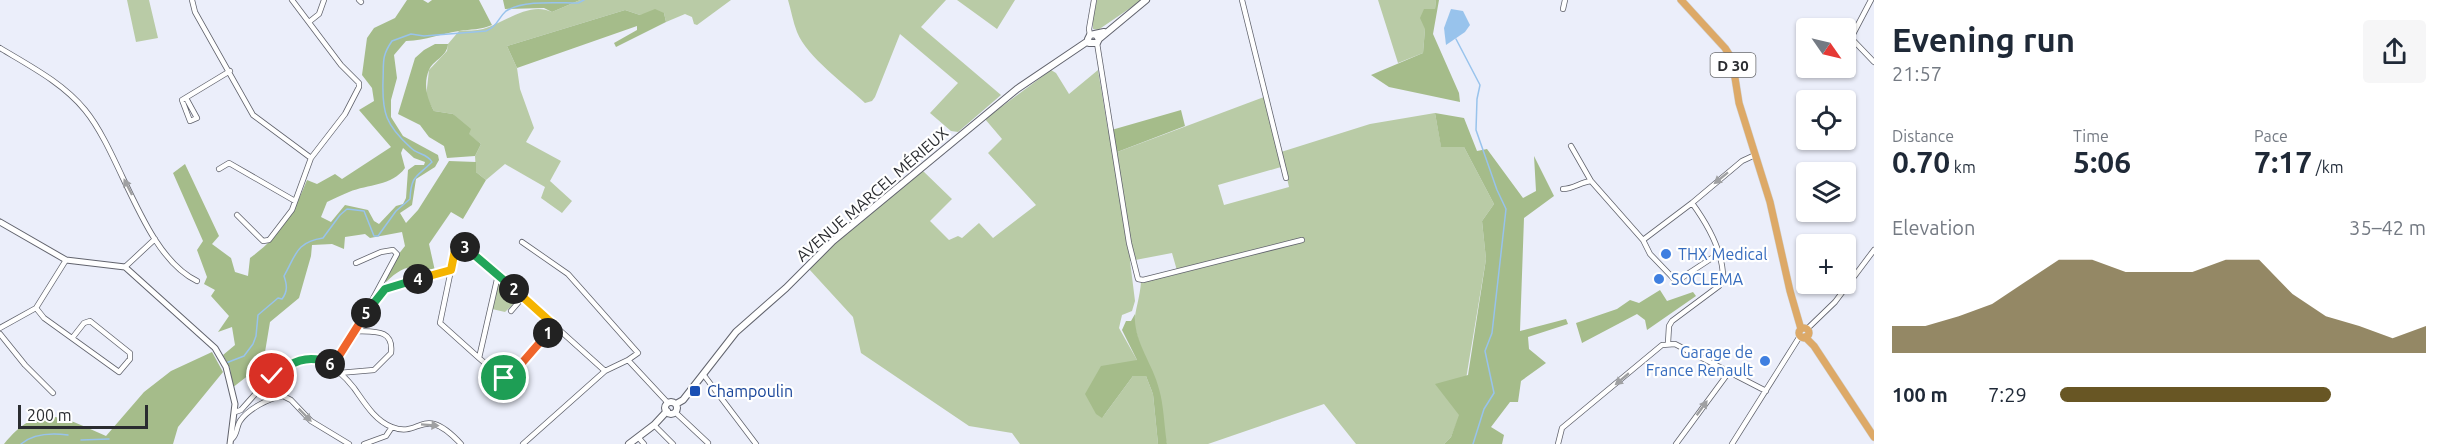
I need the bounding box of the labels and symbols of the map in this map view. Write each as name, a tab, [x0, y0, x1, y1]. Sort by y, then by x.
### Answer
north arrow	[1796, 18, 1856, 78]
road number: D 30	[1710, 53, 1756, 77]
street label: AVENUE MARCEL MÉRIEUX	[791, 122, 952, 265]
one-way arrow	[1714, 171, 1729, 184]
one-way arrow	[123, 178, 133, 195]
pin: 3	[450, 232, 480, 262]
place label: THX Medical	[1678, 245, 1767, 263]
marker: THX Medical	[1659, 247, 1673, 261]
pin: 4	[403, 264, 433, 294]
place label: SOCLEMA	[1671, 270, 1744, 288]
marker: SOCLEMA	[1652, 272, 1666, 286]
pin: 2	[499, 274, 529, 304]
pin: 5	[351, 298, 381, 328]
pin: 1	[533, 318, 563, 348]
place label: Garage de France Renault	[1646, 343, 1754, 379]
pin: 6	[315, 349, 345, 379]
pin	[246, 350, 297, 401]
pin	[478, 352, 529, 403]
marker: Garage de France Renault	[1758, 354, 1772, 368]
one-way arrow	[1614, 372, 1630, 385]
place label: Champoulin	[707, 382, 793, 400]
marker: Champoulin	[688, 384, 702, 398]
one-way arrow	[1696, 400, 1708, 416]
scale bar	[18, 402, 148, 430]
one-way arrow	[298, 407, 312, 421]
one-way arrow	[421, 420, 440, 429]

